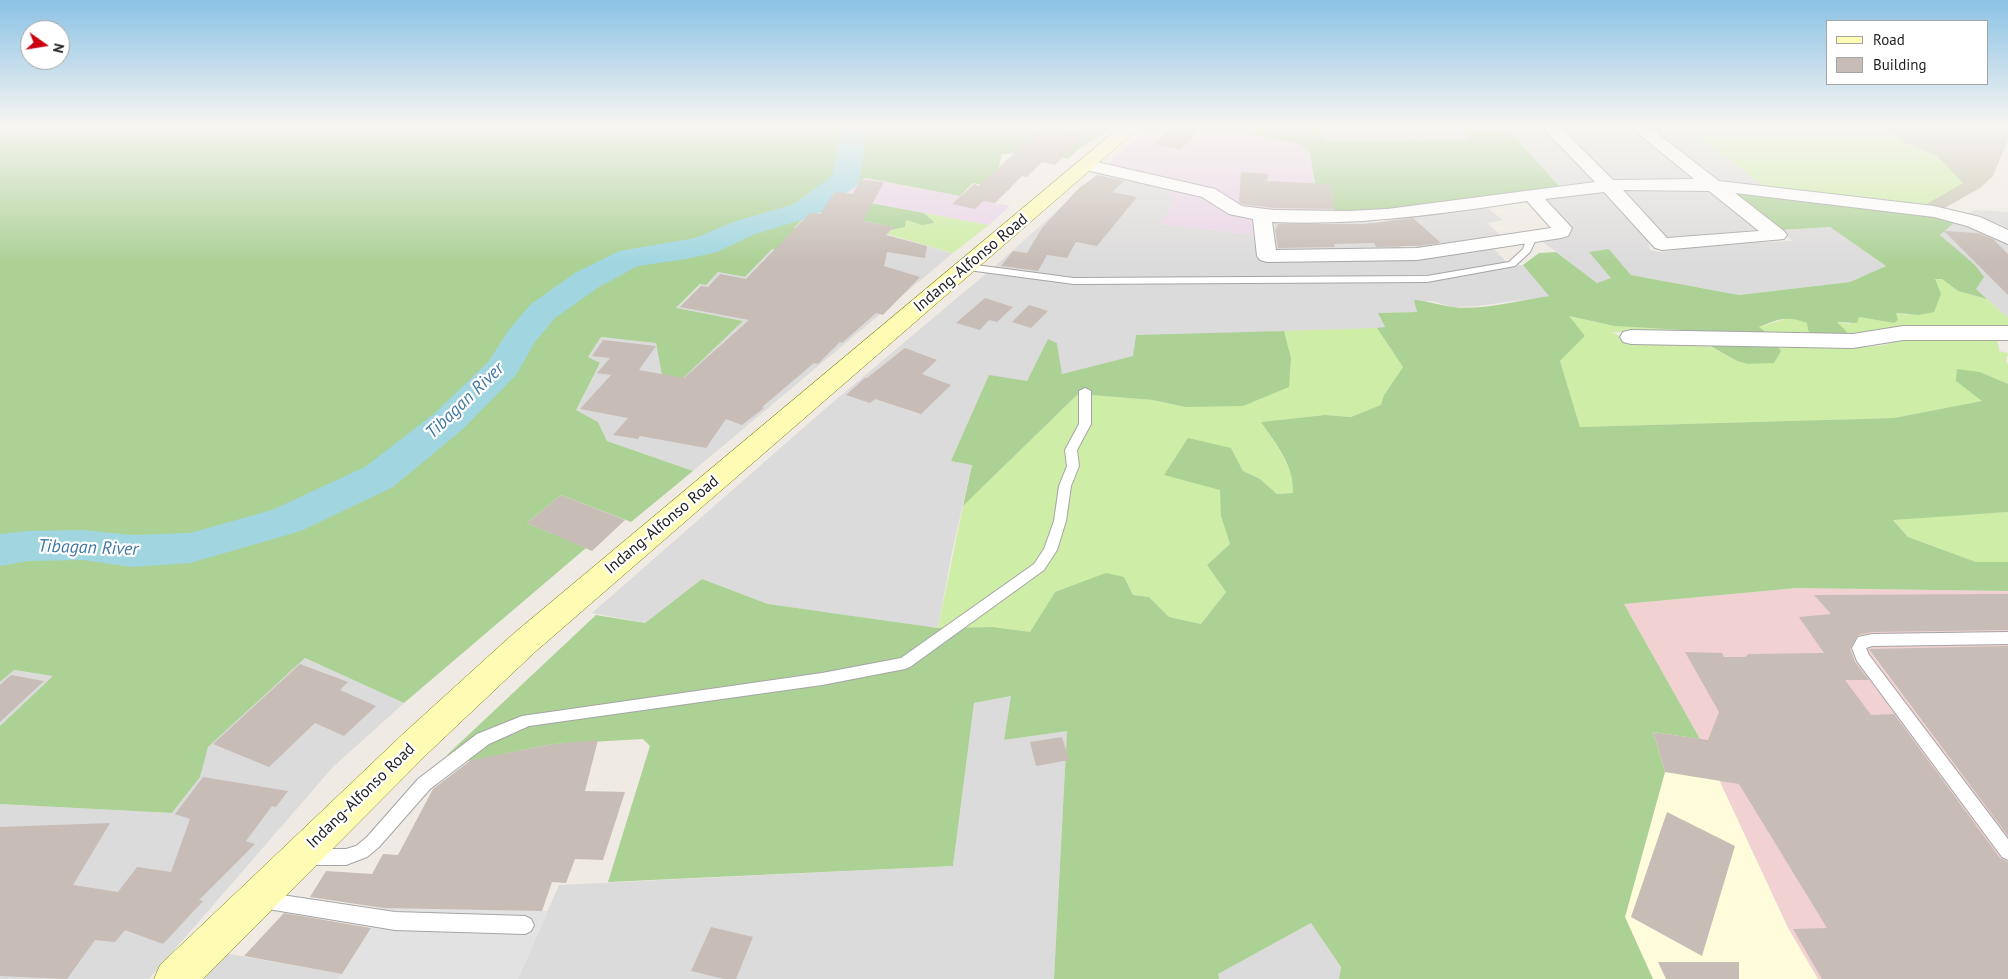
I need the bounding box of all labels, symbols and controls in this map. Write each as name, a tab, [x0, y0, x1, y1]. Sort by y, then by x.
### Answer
north arrow	[20, 20, 70, 70]
legend	[1826, 20, 1988, 85]
text: Road	[1873, 30, 1905, 49]
text: N	[49, 42, 68, 55]
text: Building	[1873, 55, 1927, 74]
street label: Indang-Alfonso Road	[910, 210, 1032, 316]
water label: Tibagan River	[421, 358, 509, 444]
street label: Indang-Alfonso Road	[601, 472, 723, 578]
water label: Tibagan River	[37, 535, 139, 561]
street label: Indang-Alfonso Road	[303, 739, 419, 853]

